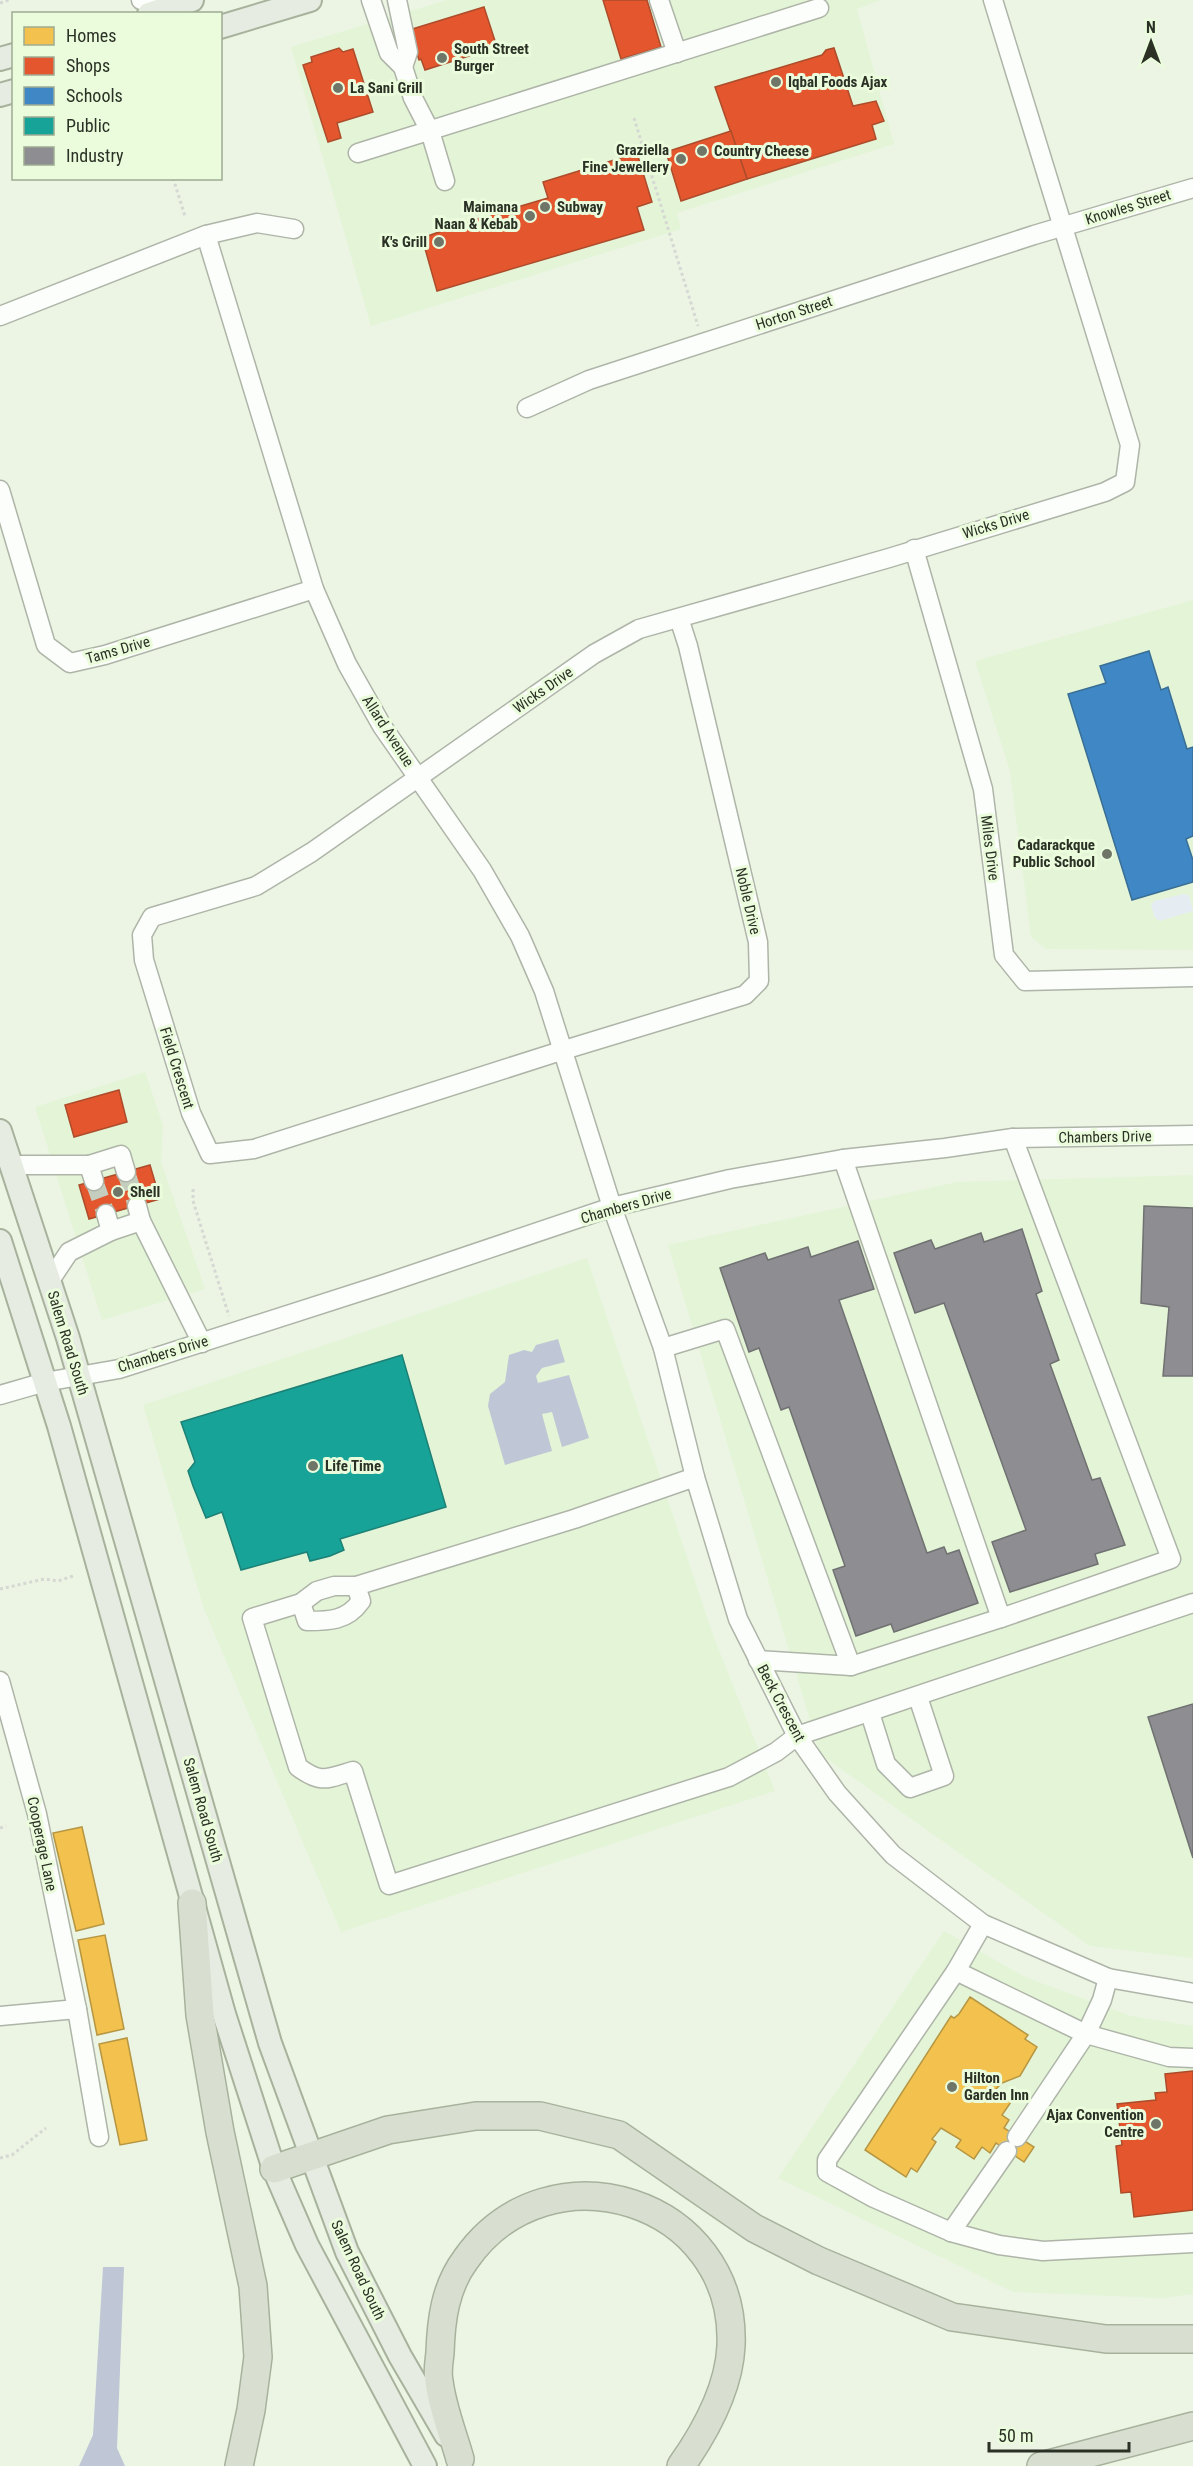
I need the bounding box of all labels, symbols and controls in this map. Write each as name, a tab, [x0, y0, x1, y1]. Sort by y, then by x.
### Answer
legend	[12, 12, 222, 180]
north arrow	[1121, 12, 1181, 72]
text: N	[1146, 18, 1156, 37]
text: Homes	[66, 25, 116, 46]
place label: South Street Burger	[454, 40, 529, 75]
marker: South Street Burger	[435, 51, 449, 65]
text: Shops	[66, 55, 110, 76]
place label: Iqbal Foods Ajax	[788, 73, 888, 91]
marker: Iqbal Foods Ajax	[769, 75, 783, 89]
place label: La Sani Grill	[350, 79, 423, 97]
marker: La Sani Grill	[331, 81, 345, 95]
text: Schools	[66, 85, 123, 106]
text: Public	[66, 115, 110, 136]
place label: Graziella Fine Jewellery	[582, 141, 669, 176]
place label: Country Cheese	[714, 142, 809, 160]
marker: Country Cheese	[695, 144, 709, 158]
text: Industry	[66, 145, 124, 166]
marker: Graziella Fine Jewellery	[674, 152, 688, 166]
street label: Knowles Street	[1083, 185, 1173, 229]
place label: Maimana Naan & Kebab	[434, 198, 518, 233]
place label: Subway	[557, 198, 603, 216]
marker: Subway	[538, 200, 552, 214]
marker: Maimana Naan & Kebab	[523, 209, 537, 223]
place label: K's Grill	[382, 233, 427, 251]
marker: K's Grill	[432, 235, 446, 249]
street label: Horton Street	[753, 292, 835, 334]
street label: Wicks Drive	[960, 505, 1032, 543]
street label: Tams Drive	[84, 632, 152, 668]
street label: Wicks Drive	[510, 663, 576, 717]
street label: Allard Avenue	[358, 692, 418, 770]
street label: Miles Drive	[977, 814, 1003, 882]
place label: Cadarackque Public School	[1013, 836, 1095, 871]
marker: Cadarackque Public School	[1100, 847, 1114, 861]
street label: Noble Drive	[732, 866, 764, 936]
street label: Field Crescent	[156, 1025, 198, 1111]
street label: Chambers Drive	[1058, 1127, 1152, 1147]
place label: Shell	[130, 1183, 160, 1201]
street label: Chambers Drive	[579, 1184, 673, 1228]
marker: Shell	[111, 1185, 125, 1199]
street label: Salem Road South	[44, 1289, 92, 1397]
street label: Chambers Drive	[116, 1332, 210, 1376]
place label: Life Time	[325, 1457, 381, 1475]
marker: Life Time	[306, 1459, 320, 1473]
street label: Beck Crescent	[753, 1661, 809, 1745]
street label: Salem Road South	[179, 1756, 227, 1864]
street label: Cooperage Lane	[23, 1795, 61, 1893]
place label: Hilton Garden Inn	[964, 2069, 1029, 2104]
marker: Hilton Garden Inn	[945, 2080, 959, 2094]
place label: Ajax Convention Centre	[1046, 2106, 1144, 2141]
marker: Ajax Convention Centre	[1149, 2117, 1163, 2131]
street label: Salem Road South	[327, 2217, 389, 2323]
scale bar	[989, 2415, 1128, 2453]
text: 50 m	[998, 2425, 1033, 2446]

